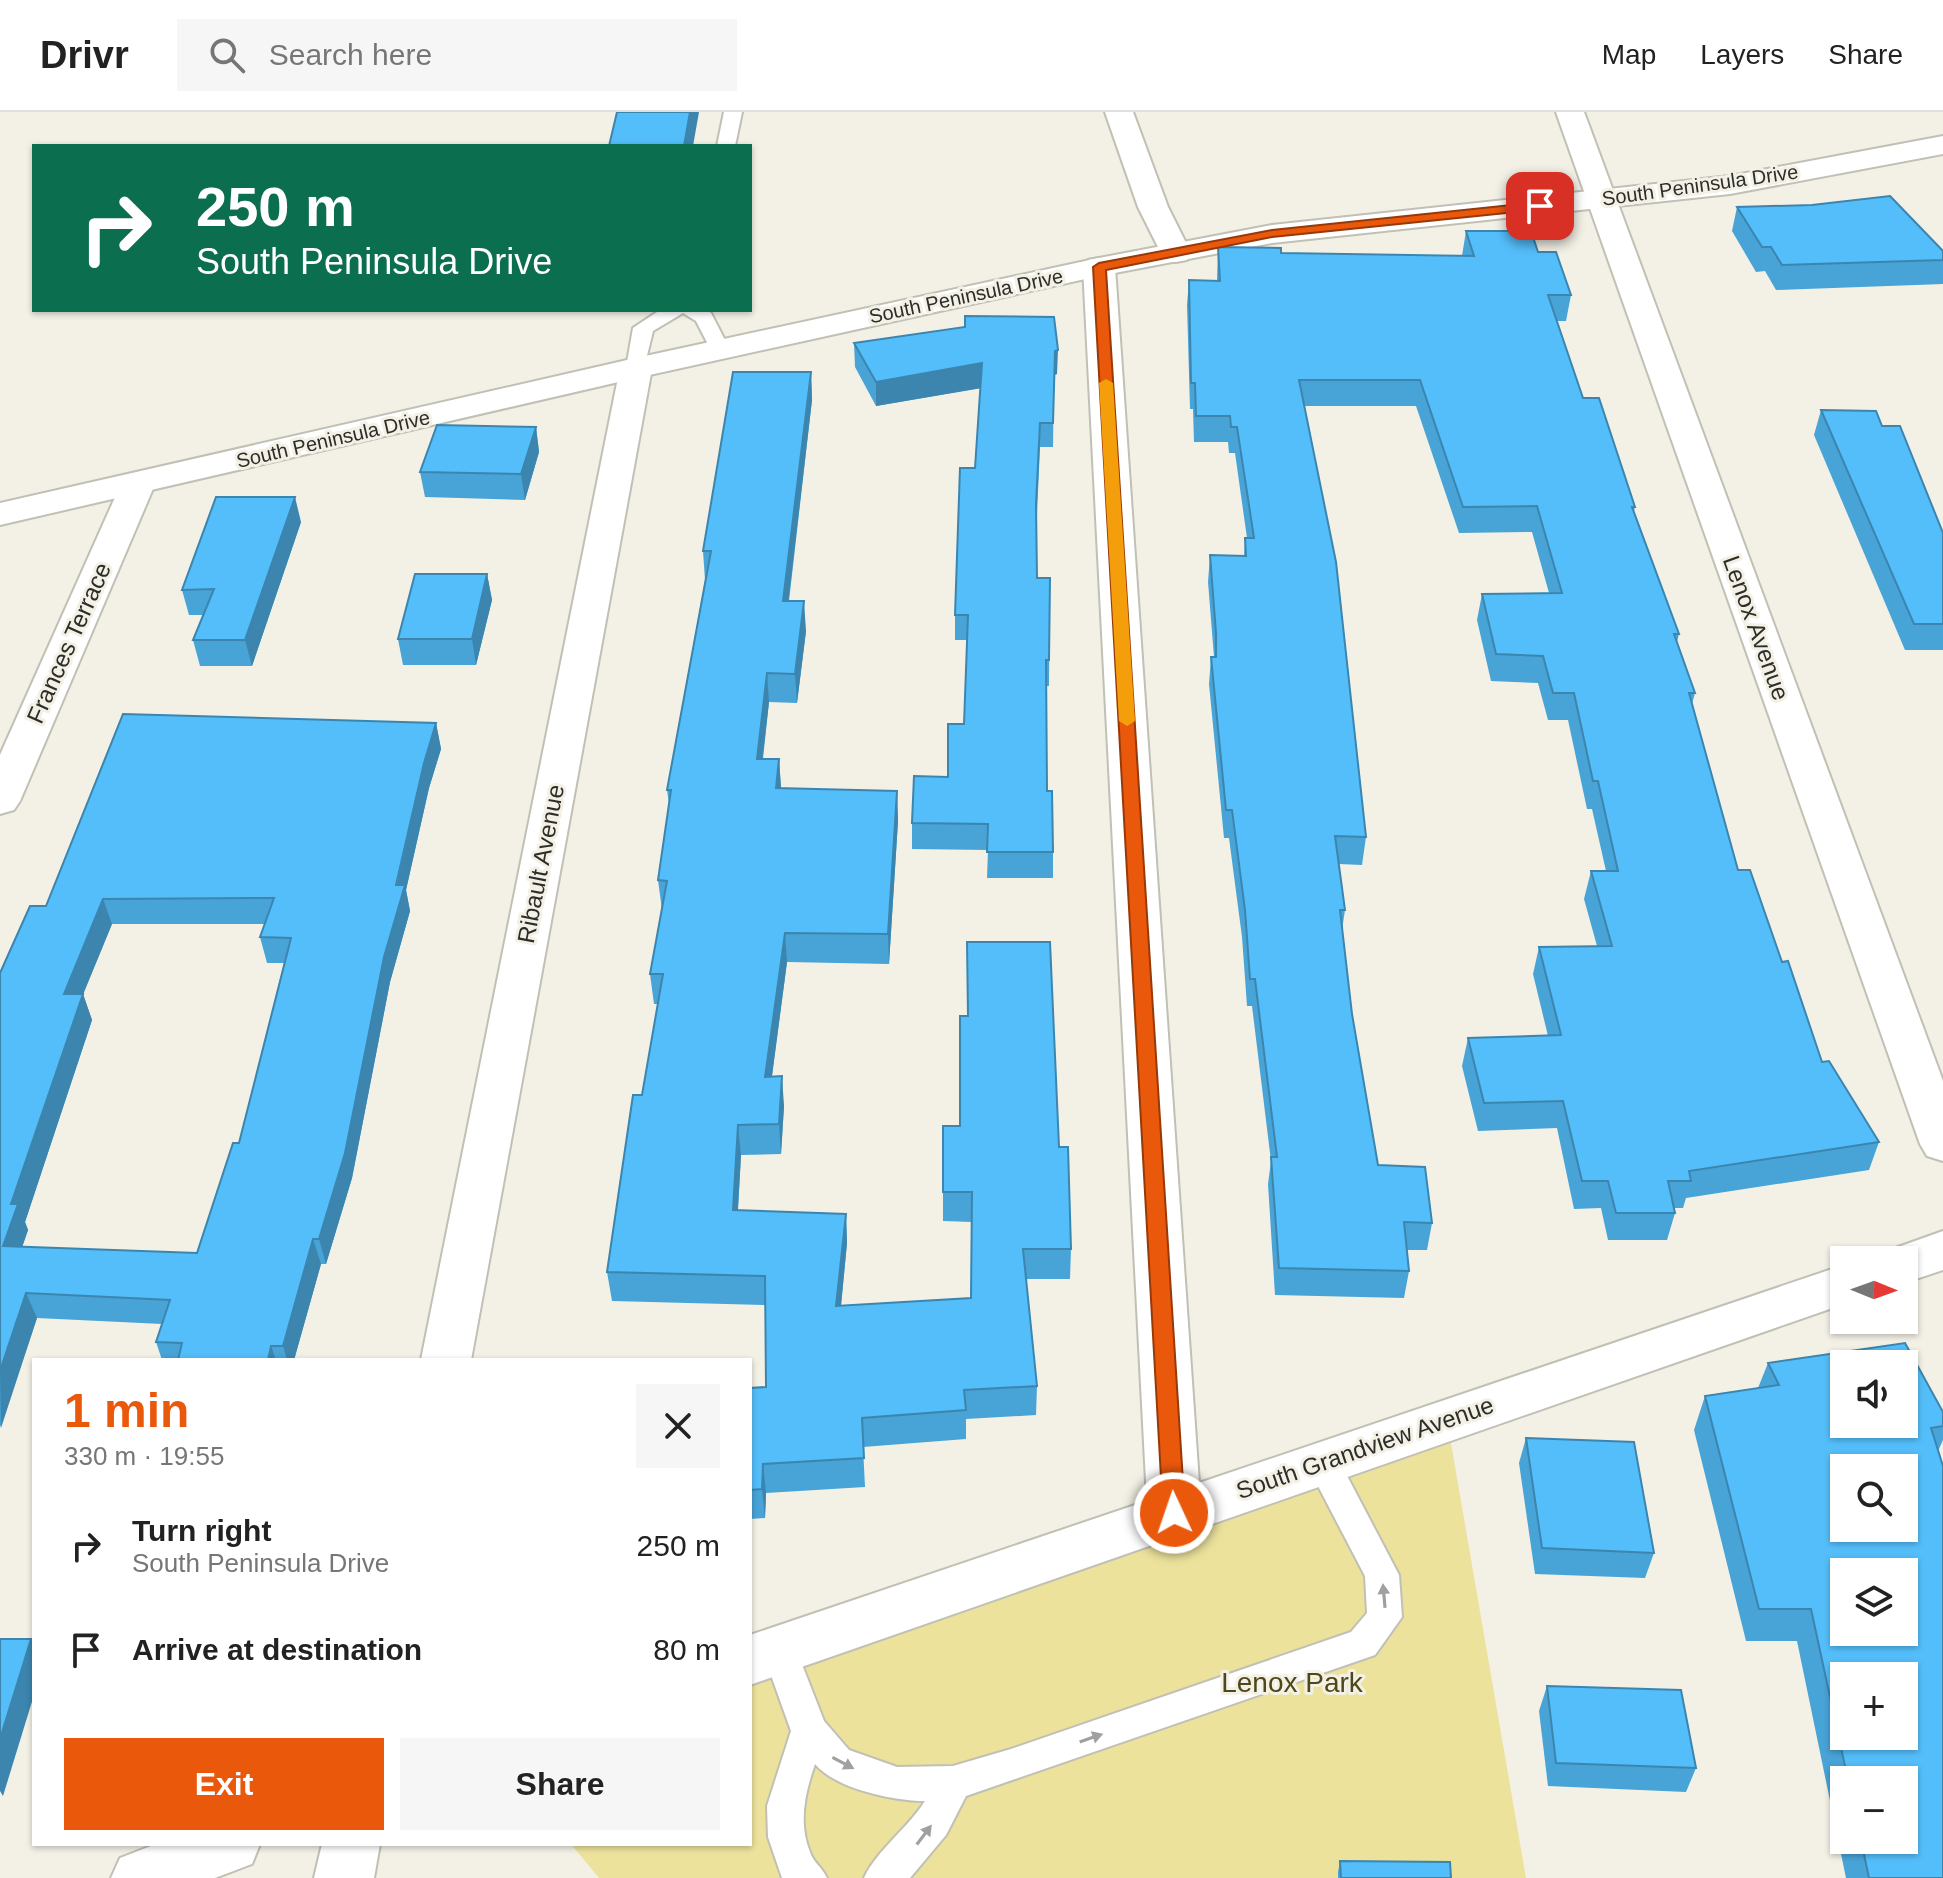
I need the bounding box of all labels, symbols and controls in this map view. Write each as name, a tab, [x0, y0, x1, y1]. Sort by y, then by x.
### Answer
search box	[177, 19, 737, 91]
icon: search	[205, 33, 249, 77]
text: Drivr	[40, 34, 129, 76]
text: Search here	[269, 38, 432, 71]
text: Map	[1602, 39, 1656, 70]
text: Layers	[1700, 39, 1784, 70]
text: Share	[1828, 39, 1903, 70]
street label: South Peninsula Drive	[1600, 160, 1800, 210]
pin	[1506, 172, 1574, 240]
text: 250 m	[196, 175, 355, 238]
icon: right	[64, 176, 168, 280]
icon: arrive	[1518, 184, 1562, 228]
text: South Peninsula Drive	[196, 241, 552, 282]
street label: South Peninsula Drive	[867, 265, 1065, 327]
street label: South Peninsula Drive	[234, 406, 432, 472]
street label: Lenox Avenue	[1718, 552, 1795, 704]
street label: Frances Terrace	[21, 558, 116, 727]
street label: Ribault Avenue	[512, 782, 569, 946]
north arrow	[1830, 1246, 1918, 1334]
map controls	[1830, 1246, 1918, 1854]
button: sound	[1830, 1350, 1918, 1438]
text: 1 min	[64, 1384, 189, 1437]
button: close	[636, 1384, 720, 1468]
street label: South Grandview Avenue	[1233, 1391, 1497, 1504]
text: 330 m · 19:55	[64, 1441, 224, 1471]
button: search	[1830, 1454, 1918, 1542]
position arrow	[1132, 1471, 1216, 1555]
text: Turn right	[132, 1514, 271, 1547]
icon: right	[64, 1524, 108, 1568]
text: 250 m	[637, 1529, 720, 1562]
text: South Peninsula Drive	[132, 1548, 389, 1578]
button: layers	[1830, 1558, 1918, 1646]
one-way arrow	[1377, 1583, 1390, 1608]
icon: arrive	[64, 1628, 108, 1672]
text: Arrive at destination	[132, 1633, 422, 1666]
text: 80 m	[653, 1633, 720, 1666]
button: +	[1830, 1662, 1918, 1750]
park label: Lenox Park	[1221, 1667, 1364, 1698]
one-way arrow	[1080, 1732, 1104, 1744]
button: Exit	[64, 1738, 384, 1830]
button: Share	[400, 1738, 720, 1830]
one-way arrow	[832, 1755, 854, 1769]
button: −	[1830, 1766, 1918, 1854]
one-way arrow	[916, 1825, 932, 1845]

